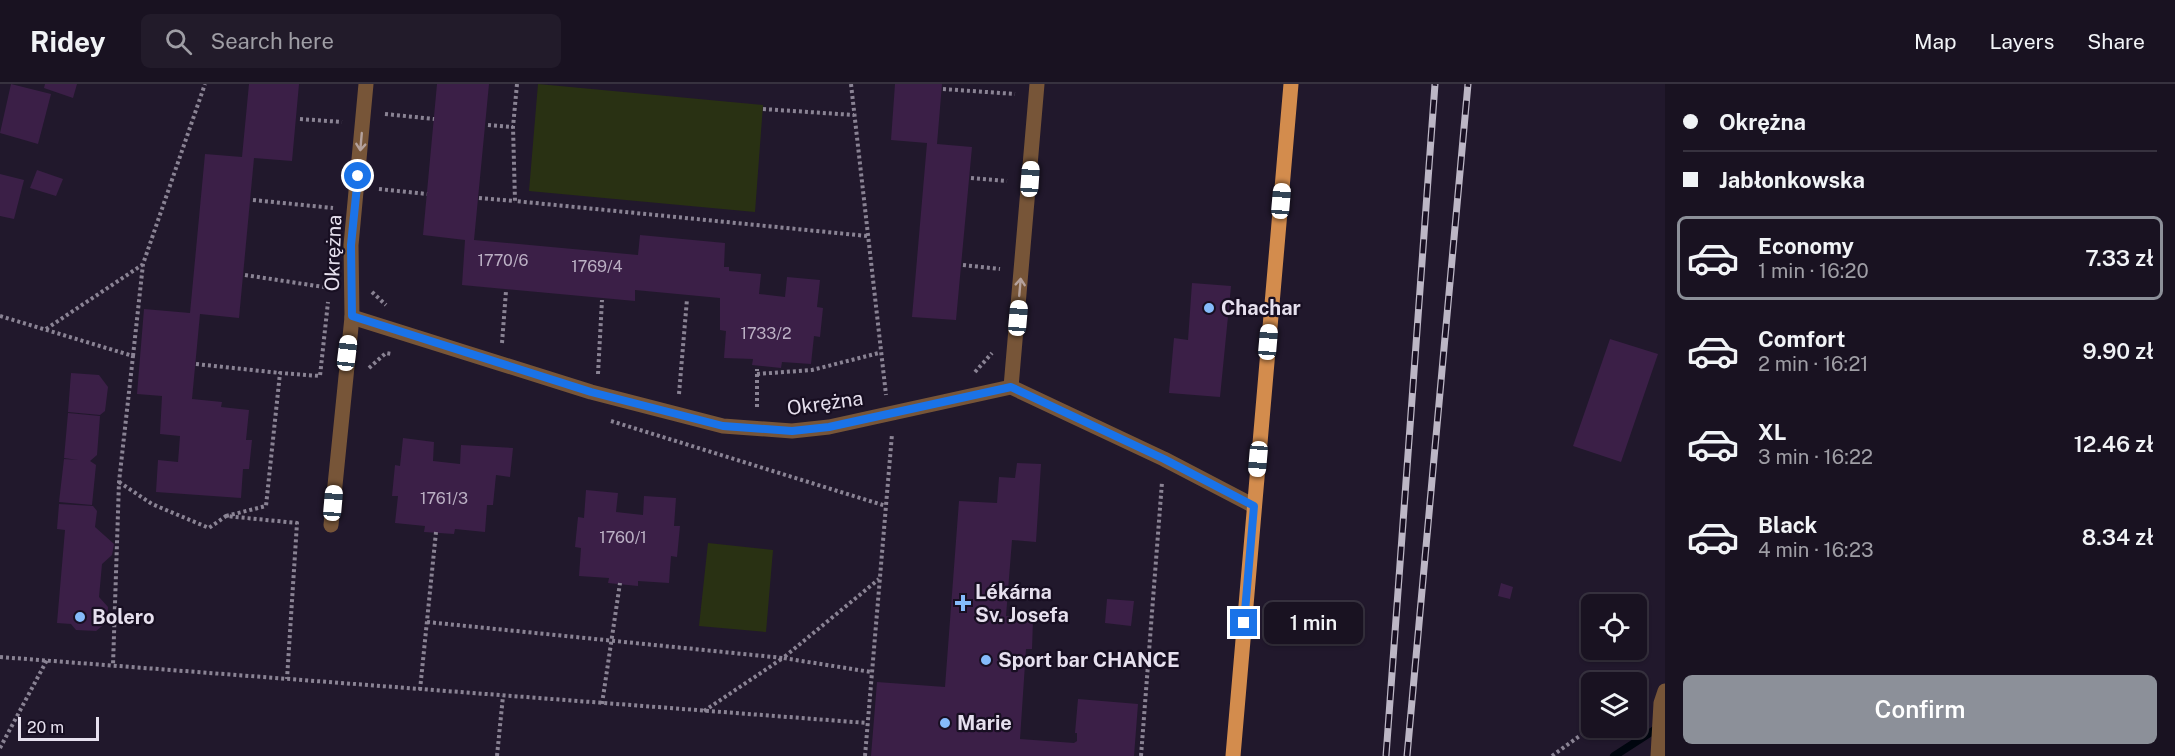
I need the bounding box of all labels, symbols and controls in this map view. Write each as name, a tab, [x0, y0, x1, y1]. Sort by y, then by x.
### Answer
search box	[141, 14, 561, 68]
text: Ridey	[30, 25, 105, 58]
icon: search	[162, 25, 195, 58]
text: Search here	[210, 28, 334, 54]
text: Map	[1914, 29, 1957, 54]
text: Layers	[1990, 29, 2054, 54]
text: Share	[2087, 29, 2145, 54]
text: Okrężna	[1719, 109, 1806, 135]
one-way arrow	[355, 132, 366, 152]
car	[1020, 160, 1040, 198]
route start	[344, 162, 371, 189]
text: Jabłonkowska	[1719, 167, 1865, 193]
car	[1270, 182, 1292, 220]
street label: Okrężna	[320, 214, 346, 292]
icon: car	[1686, 231, 1740, 285]
text: Economy	[1758, 233, 1854, 259]
text: 7.33 zł	[2085, 245, 2154, 271]
house number: 1770/6	[478, 251, 529, 270]
house number: 1769/4	[571, 257, 623, 276]
text: 1 min · 16:20	[1758, 259, 1869, 283]
one-way arrow	[1015, 278, 1026, 297]
place label: Chachar	[1221, 296, 1301, 320]
car	[1007, 299, 1029, 337]
marker: Chachar	[1202, 301, 1216, 315]
car	[1257, 323, 1279, 361]
house number: 1733/2	[740, 324, 792, 343]
icon: car	[1686, 324, 1740, 378]
text: Comfort	[1758, 326, 1845, 352]
car	[336, 334, 358, 372]
text: 9.90 zł	[2083, 338, 2154, 364]
text: 2 min · 16:21	[1758, 352, 1868, 376]
street label: Okrężna	[785, 386, 865, 420]
icon: car	[1686, 417, 1740, 471]
text: XL	[1758, 419, 1786, 445]
text: 12.46 zł	[2074, 431, 2154, 457]
car	[1247, 440, 1269, 478]
text: 3 min · 16:22	[1758, 445, 1873, 469]
car	[322, 484, 344, 522]
house number: 1761/3	[420, 489, 468, 508]
icon: car	[1686, 510, 1740, 564]
text: Black	[1758, 512, 1817, 538]
text: 8.34 zł	[2082, 524, 2154, 550]
house number: 1760/1	[599, 528, 647, 547]
text: 4 min · 16:23	[1758, 538, 1874, 562]
place label: Lékárna Sv. Josefa	[975, 580, 1069, 627]
map controls	[1581, 594, 1647, 738]
button: locate	[1581, 594, 1647, 660]
marker: Lékárna Sv. Josefa	[956, 596, 970, 610]
callout: 1 min	[1265, 602, 1364, 644]
place label: Bolero	[92, 605, 155, 629]
route end	[1230, 609, 1257, 636]
marker: Bolero	[73, 610, 87, 624]
text: 1 min	[1290, 611, 1337, 635]
place label: Sport bar CHANCE	[998, 648, 1180, 672]
marker: Sport bar CHANCE	[979, 653, 993, 667]
button: layers	[1581, 672, 1647, 738]
button: Confirm	[1683, 675, 2157, 744]
place label: Marie	[957, 711, 1012, 735]
scale bar	[18, 714, 99, 742]
marker: Marie	[938, 716, 952, 730]
text: 20 m	[27, 718, 64, 737]

